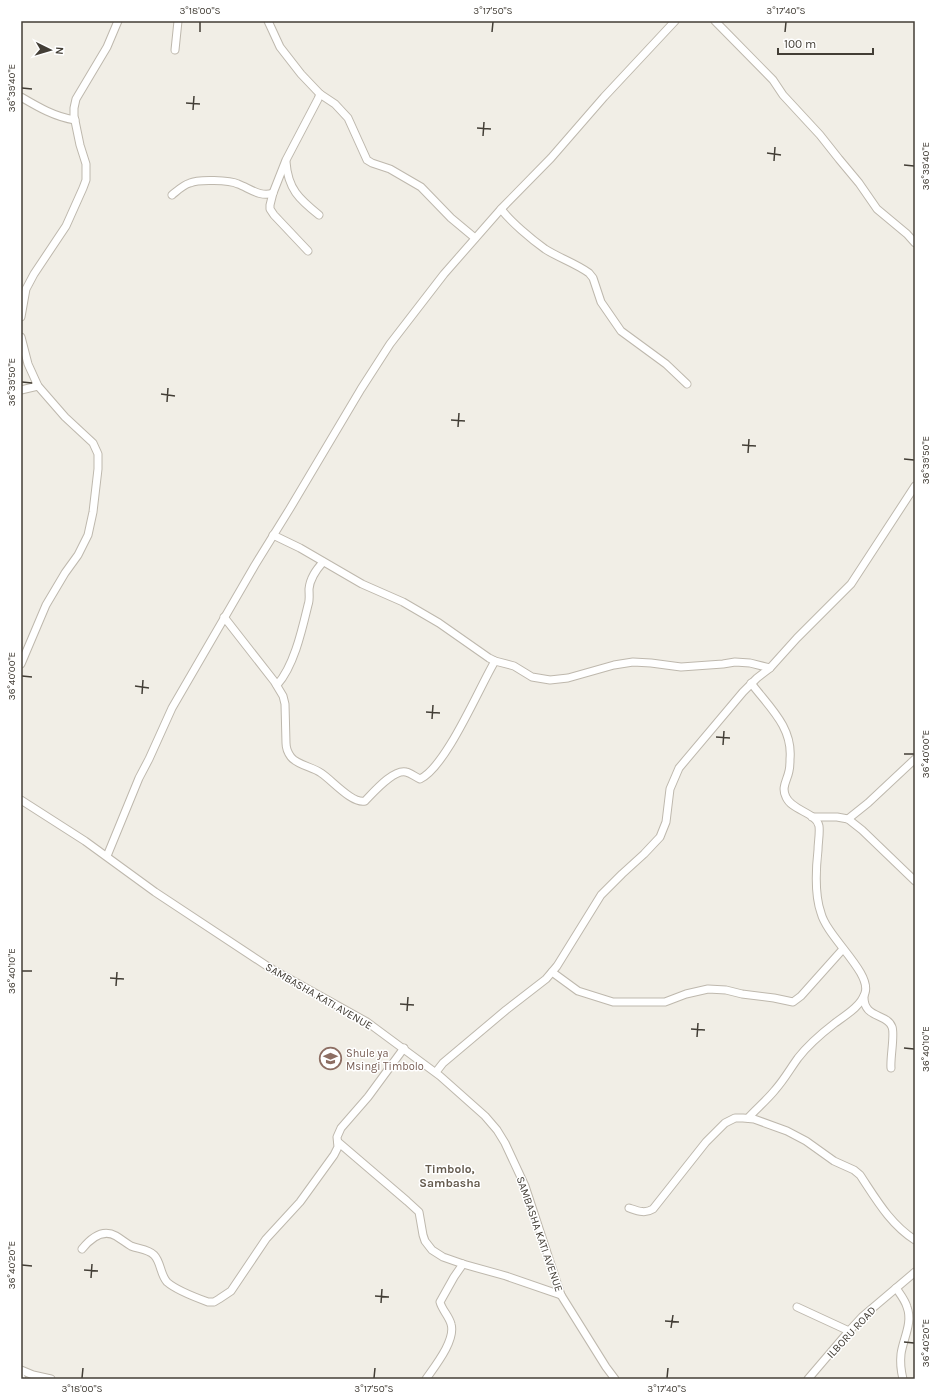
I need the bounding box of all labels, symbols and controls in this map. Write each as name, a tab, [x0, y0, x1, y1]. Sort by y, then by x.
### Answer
text: 3°18'00"S	[179, 5, 221, 17]
text: 3°17'50"S	[473, 5, 513, 17]
text: 3°17'40"S	[766, 5, 806, 17]
north arrow	[30, 30, 70, 70]
scale bar	[778, 30, 873, 56]
text: 100 m	[784, 37, 816, 51]
text: N	[53, 46, 66, 55]
text: 36°39'40"E	[6, 64, 18, 112]
text: 36°39'40"E	[920, 142, 932, 190]
text: 36°39'50"E	[6, 358, 18, 406]
text: 36°39'50"E	[920, 436, 932, 484]
text: 36°40'00"E	[6, 652, 18, 700]
text: 36°40'00"E	[920, 730, 932, 778]
text: 36°40'10"E	[6, 948, 18, 994]
street label: SAMBASHA KATI AVENUE	[263, 960, 375, 1032]
text: 36°40'10"E	[920, 1026, 932, 1072]
school or university icon: Shule ya Msingi Timbolo	[318, 1046, 344, 1072]
place label: Shule ya Msingi Timbolo	[346, 1047, 424, 1073]
district label: Timbolo, Sambasha	[419, 1162, 481, 1190]
street label: SAMBASHA KATI AVENUE	[514, 1175, 565, 1294]
text: 36°40'20"E	[6, 1241, 18, 1289]
street label: ILBORU ROAD	[824, 1304, 879, 1361]
text: 36°40'20"E	[920, 1319, 932, 1367]
text: 3°18'00"S	[61, 1383, 103, 1395]
text: 3°17'50"S	[354, 1383, 394, 1395]
text: 3°17'40"S	[647, 1383, 687, 1395]

